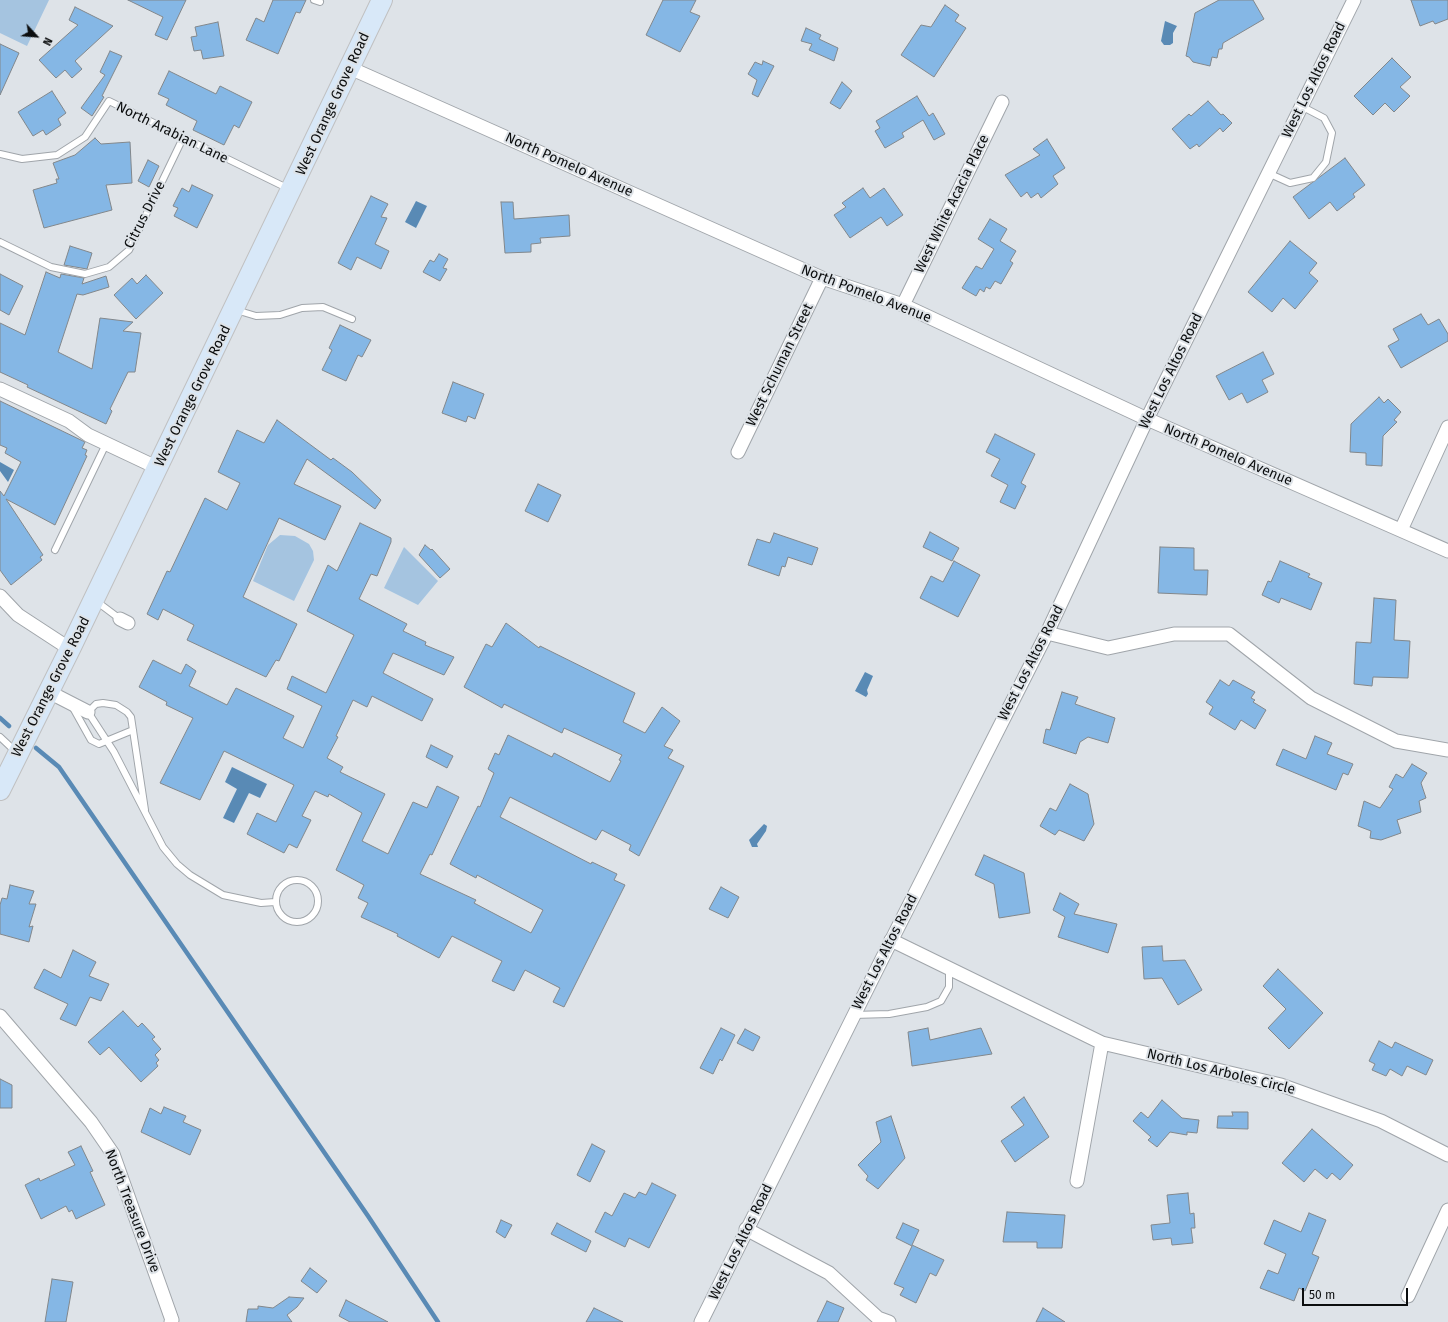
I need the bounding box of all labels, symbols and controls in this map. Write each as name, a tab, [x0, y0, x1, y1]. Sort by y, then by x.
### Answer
north arrow	[16, 16, 56, 56]
street label: West Los Altos Road	[1279, 19, 1349, 141]
street label: West Orange Grove Road	[293, 30, 373, 178]
text: N	[40, 35, 55, 48]
street label: North Arabian Lane	[113, 99, 231, 167]
street label: North Pomelo Avenue	[503, 129, 635, 201]
street label: West White Acacia Place	[911, 132, 993, 276]
street label: Citrus Drive	[121, 178, 169, 252]
street label: North Pomelo Avenue	[799, 261, 933, 327]
street label: West Schuman Street	[743, 301, 817, 429]
street label: West Los Altos Road	[1136, 310, 1206, 432]
street label: West Orange Grove Road	[151, 322, 235, 470]
street label: North Pomelo Avenue	[1161, 420, 1295, 490]
street label: West Los Altos Road	[995, 603, 1067, 723]
street label: West Orange Grove Road	[8, 614, 94, 760]
street label: West Los Altos Road	[849, 892, 921, 1012]
street label: North Los Arboles Circle	[1145, 1045, 1297, 1099]
street label: North Treasure Drive	[101, 1147, 163, 1275]
street label: West Los Altos Road	[706, 1181, 776, 1303]
scale bar	[1304, 1280, 1410, 1306]
text: 50 m	[1309, 1288, 1335, 1302]

